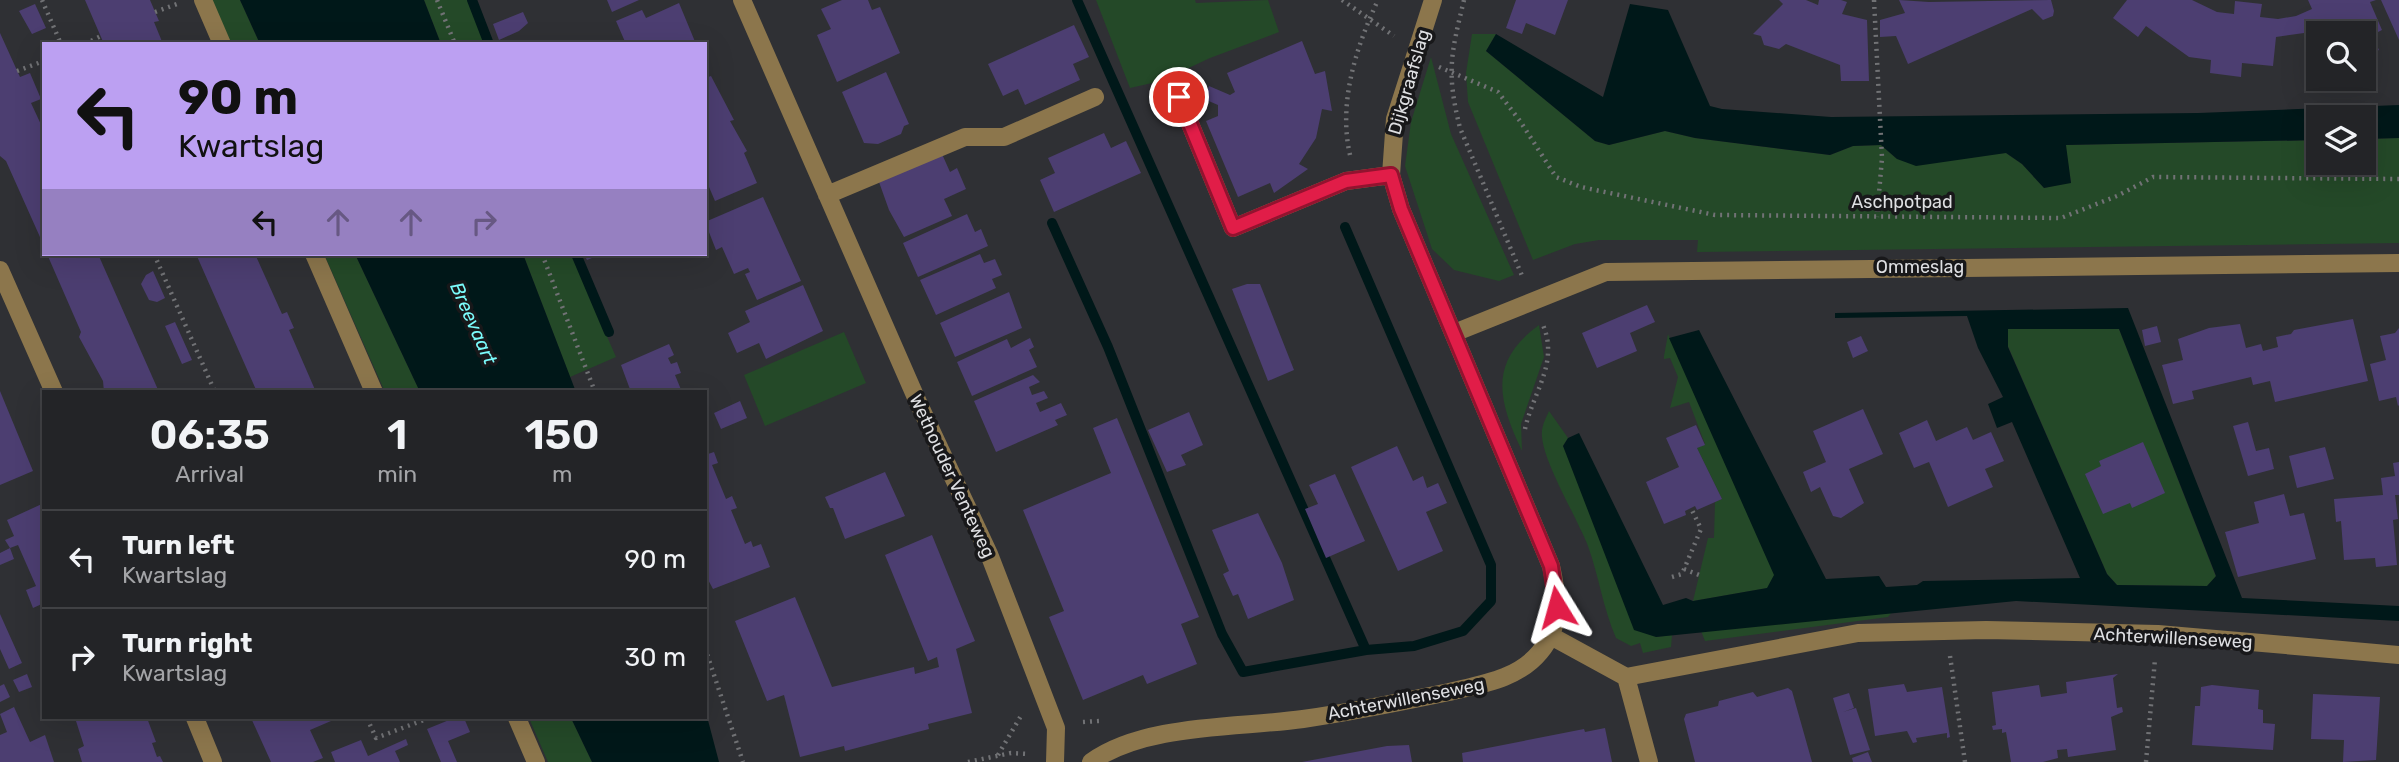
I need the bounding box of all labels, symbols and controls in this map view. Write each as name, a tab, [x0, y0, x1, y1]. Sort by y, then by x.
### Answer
map controls	[2306, 21, 2376, 175]
button: search	[2306, 21, 2376, 91]
street label: Dijkgraafslag	[1383, 27, 1435, 137]
pin	[1149, 67, 1209, 127]
text: 90 m	[178, 68, 298, 126]
icon: left	[63, 70, 154, 161]
icon: arrive	[1160, 78, 1198, 116]
button: layers	[2306, 105, 2376, 175]
text: Kwartslag	[178, 127, 324, 165]
street label: Aschpotpad	[1851, 191, 1953, 213]
icon: left	[246, 203, 284, 241]
icon: ahead	[319, 203, 357, 241]
icon: ahead	[392, 203, 430, 241]
icon: right	[465, 203, 503, 241]
street label: Ommeslag	[1876, 256, 1964, 278]
water label: Breevaart	[445, 278, 502, 369]
street label: Wethouder Venteweg	[904, 391, 1000, 561]
text: 06:35	[149, 410, 270, 460]
text: 1	[387, 410, 407, 460]
text: 150	[525, 410, 599, 460]
text: Arrival	[175, 460, 244, 488]
text: min	[377, 460, 417, 488]
text: m	[552, 460, 572, 488]
text: Turn left	[122, 530, 234, 561]
icon: left	[63, 540, 101, 578]
text: 90 m	[625, 544, 686, 575]
text: Kwartslag	[122, 561, 227, 589]
position arrow	[1520, 570, 1594, 644]
street label: Achterwillenseweg	[2093, 623, 2253, 653]
text: Turn right	[122, 628, 252, 659]
icon: right	[63, 638, 101, 676]
text: 30 m	[624, 642, 686, 673]
text: Kwartslag	[122, 659, 227, 687]
street label: Achterwillenseweg	[1326, 673, 1486, 725]

